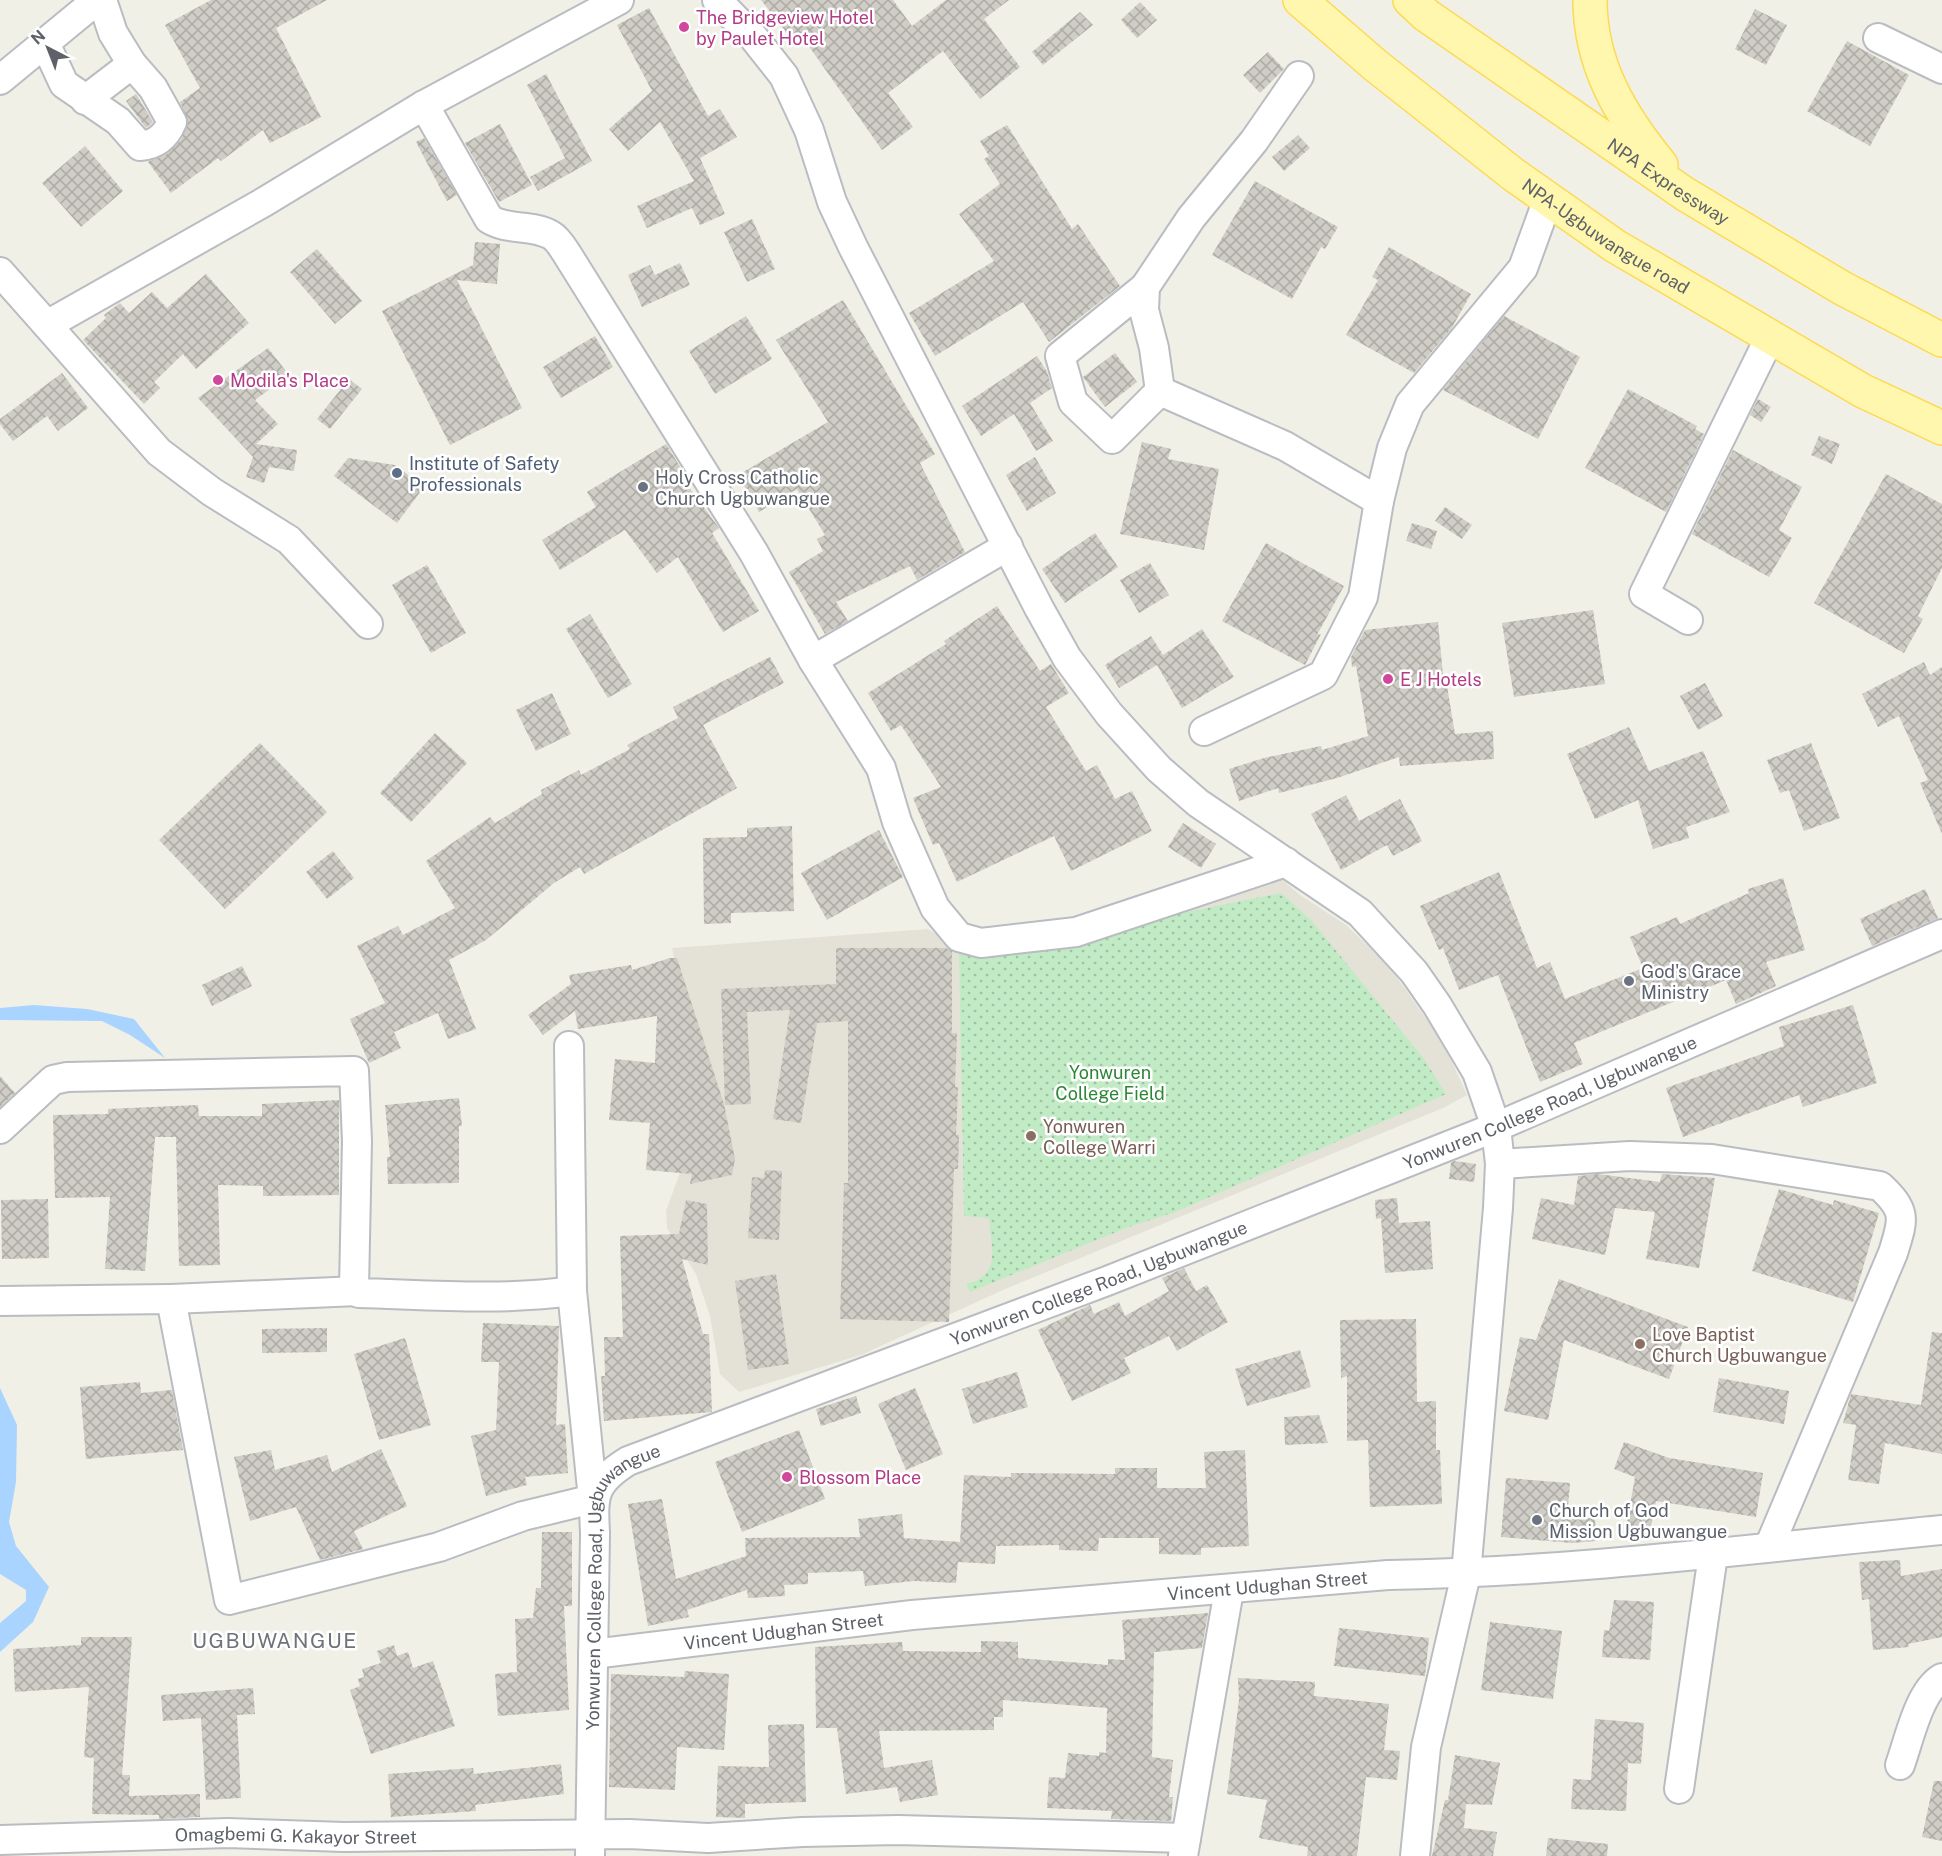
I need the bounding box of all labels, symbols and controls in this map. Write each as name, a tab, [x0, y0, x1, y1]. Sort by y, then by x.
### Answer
place label: The Bridgeview Hotel by Paulet Hotel	[696, 7, 875, 49]
north arrow	[18, 18, 78, 78]
marker: The Bridgeview Hotel by Paulet Hotel	[677, 20, 691, 34]
text: N	[27, 26, 49, 48]
street label: NPA Expressway	[1604, 133, 1734, 229]
street label: NPA-Ugbuwangue road	[1518, 174, 1693, 298]
place label: Modila's Place	[230, 370, 349, 391]
marker: Modila's Place	[211, 373, 225, 387]
place label: Institute of Safety Professionals	[409, 453, 560, 495]
marker: Institute of Safety Professionals	[390, 466, 404, 480]
place label: Holy Cross Catholic Church Ugbuwangue	[655, 467, 830, 509]
marker: Holy Cross Catholic Church Ugbuwangue	[636, 480, 650, 494]
place label: E J Hotels	[1400, 669, 1482, 690]
marker: E J Hotels	[1381, 672, 1395, 686]
place label: God's Grace Ministry	[1641, 961, 1741, 1003]
marker: God's Grace Ministry	[1622, 974, 1636, 988]
street label: Yonwuren College Road, Ugbuwangue	[1400, 1031, 1700, 1173]
park label: Yonwuren College Field	[1055, 1062, 1165, 1104]
place label: Yonwuren College Warri	[1043, 1116, 1156, 1158]
marker: Yonwuren College Warri	[1024, 1129, 1038, 1143]
street label: Yonwuren College Road, Ugbuwangue	[947, 1216, 1250, 1349]
place label: Love Baptist Church Ugbuwangue	[1652, 1324, 1827, 1366]
marker: Love Baptist Church Ugbuwangue	[1633, 1337, 1647, 1351]
street label: Yonwuren College Road, Ugbuwangue	[581, 1439, 663, 1730]
place label: Blossom Place	[799, 1467, 921, 1488]
marker: Blossom Place	[780, 1470, 794, 1484]
place label: Church of God Mission Ugbuwangue	[1549, 1500, 1727, 1542]
marker: Church of God Mission Ugbuwangue	[1530, 1513, 1544, 1527]
street label: Vincent Udughan Street	[1166, 1566, 1368, 1604]
street label: Vincent Udughan Street	[682, 1608, 885, 1653]
district label: UGBUWANGUE	[192, 1628, 358, 1653]
street label: Omagbemi G. Kakayor Street	[175, 1822, 417, 1848]

